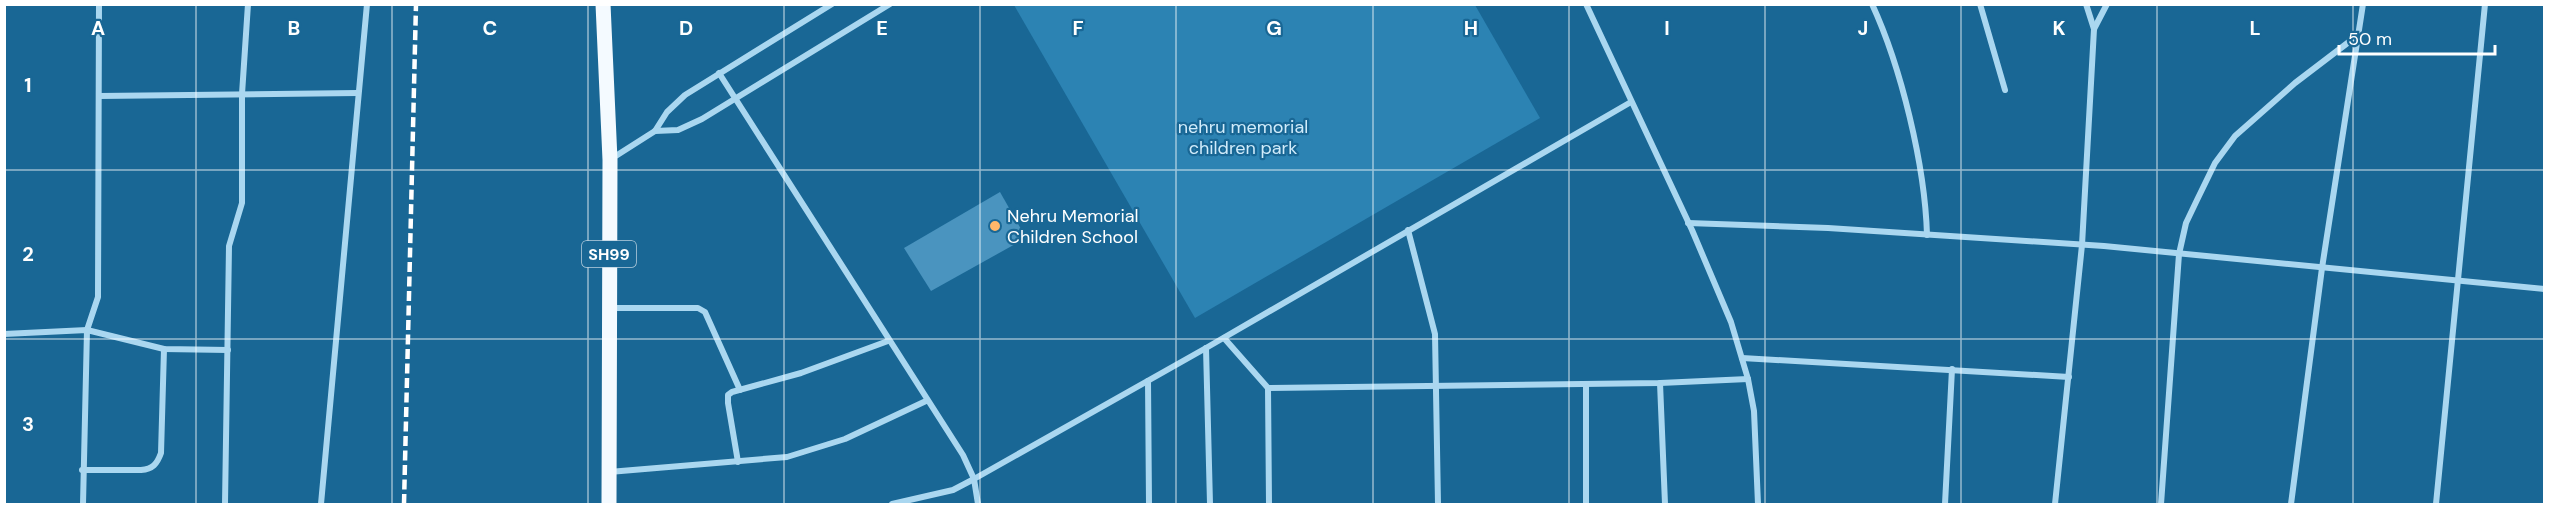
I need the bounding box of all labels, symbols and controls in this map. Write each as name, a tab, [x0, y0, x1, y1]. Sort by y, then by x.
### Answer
text: A	[91, 15, 105, 41]
text: B	[288, 15, 300, 41]
text: C	[483, 15, 497, 41]
text: D	[679, 15, 693, 41]
text: E	[876, 15, 888, 41]
text: F	[1072, 15, 1084, 41]
text: G	[1266, 15, 1282, 41]
text: H	[1464, 15, 1478, 41]
text: I	[1664, 15, 1670, 41]
text: J	[1858, 15, 1868, 41]
text: K	[2052, 15, 2066, 41]
text: L	[2249, 15, 2261, 41]
scale bar	[2339, 18, 2495, 56]
text: 50 m	[2348, 27, 2392, 51]
text: 1	[24, 72, 32, 98]
park label: nehru memorial children park	[1178, 115, 1308, 160]
place label: Nehru Memorial Children School	[1007, 204, 1139, 249]
marker: Nehru Memorial Children School	[988, 219, 1002, 233]
text: 2	[22, 241, 34, 267]
road number: SH99	[582, 241, 636, 267]
text: 3	[22, 411, 34, 437]

